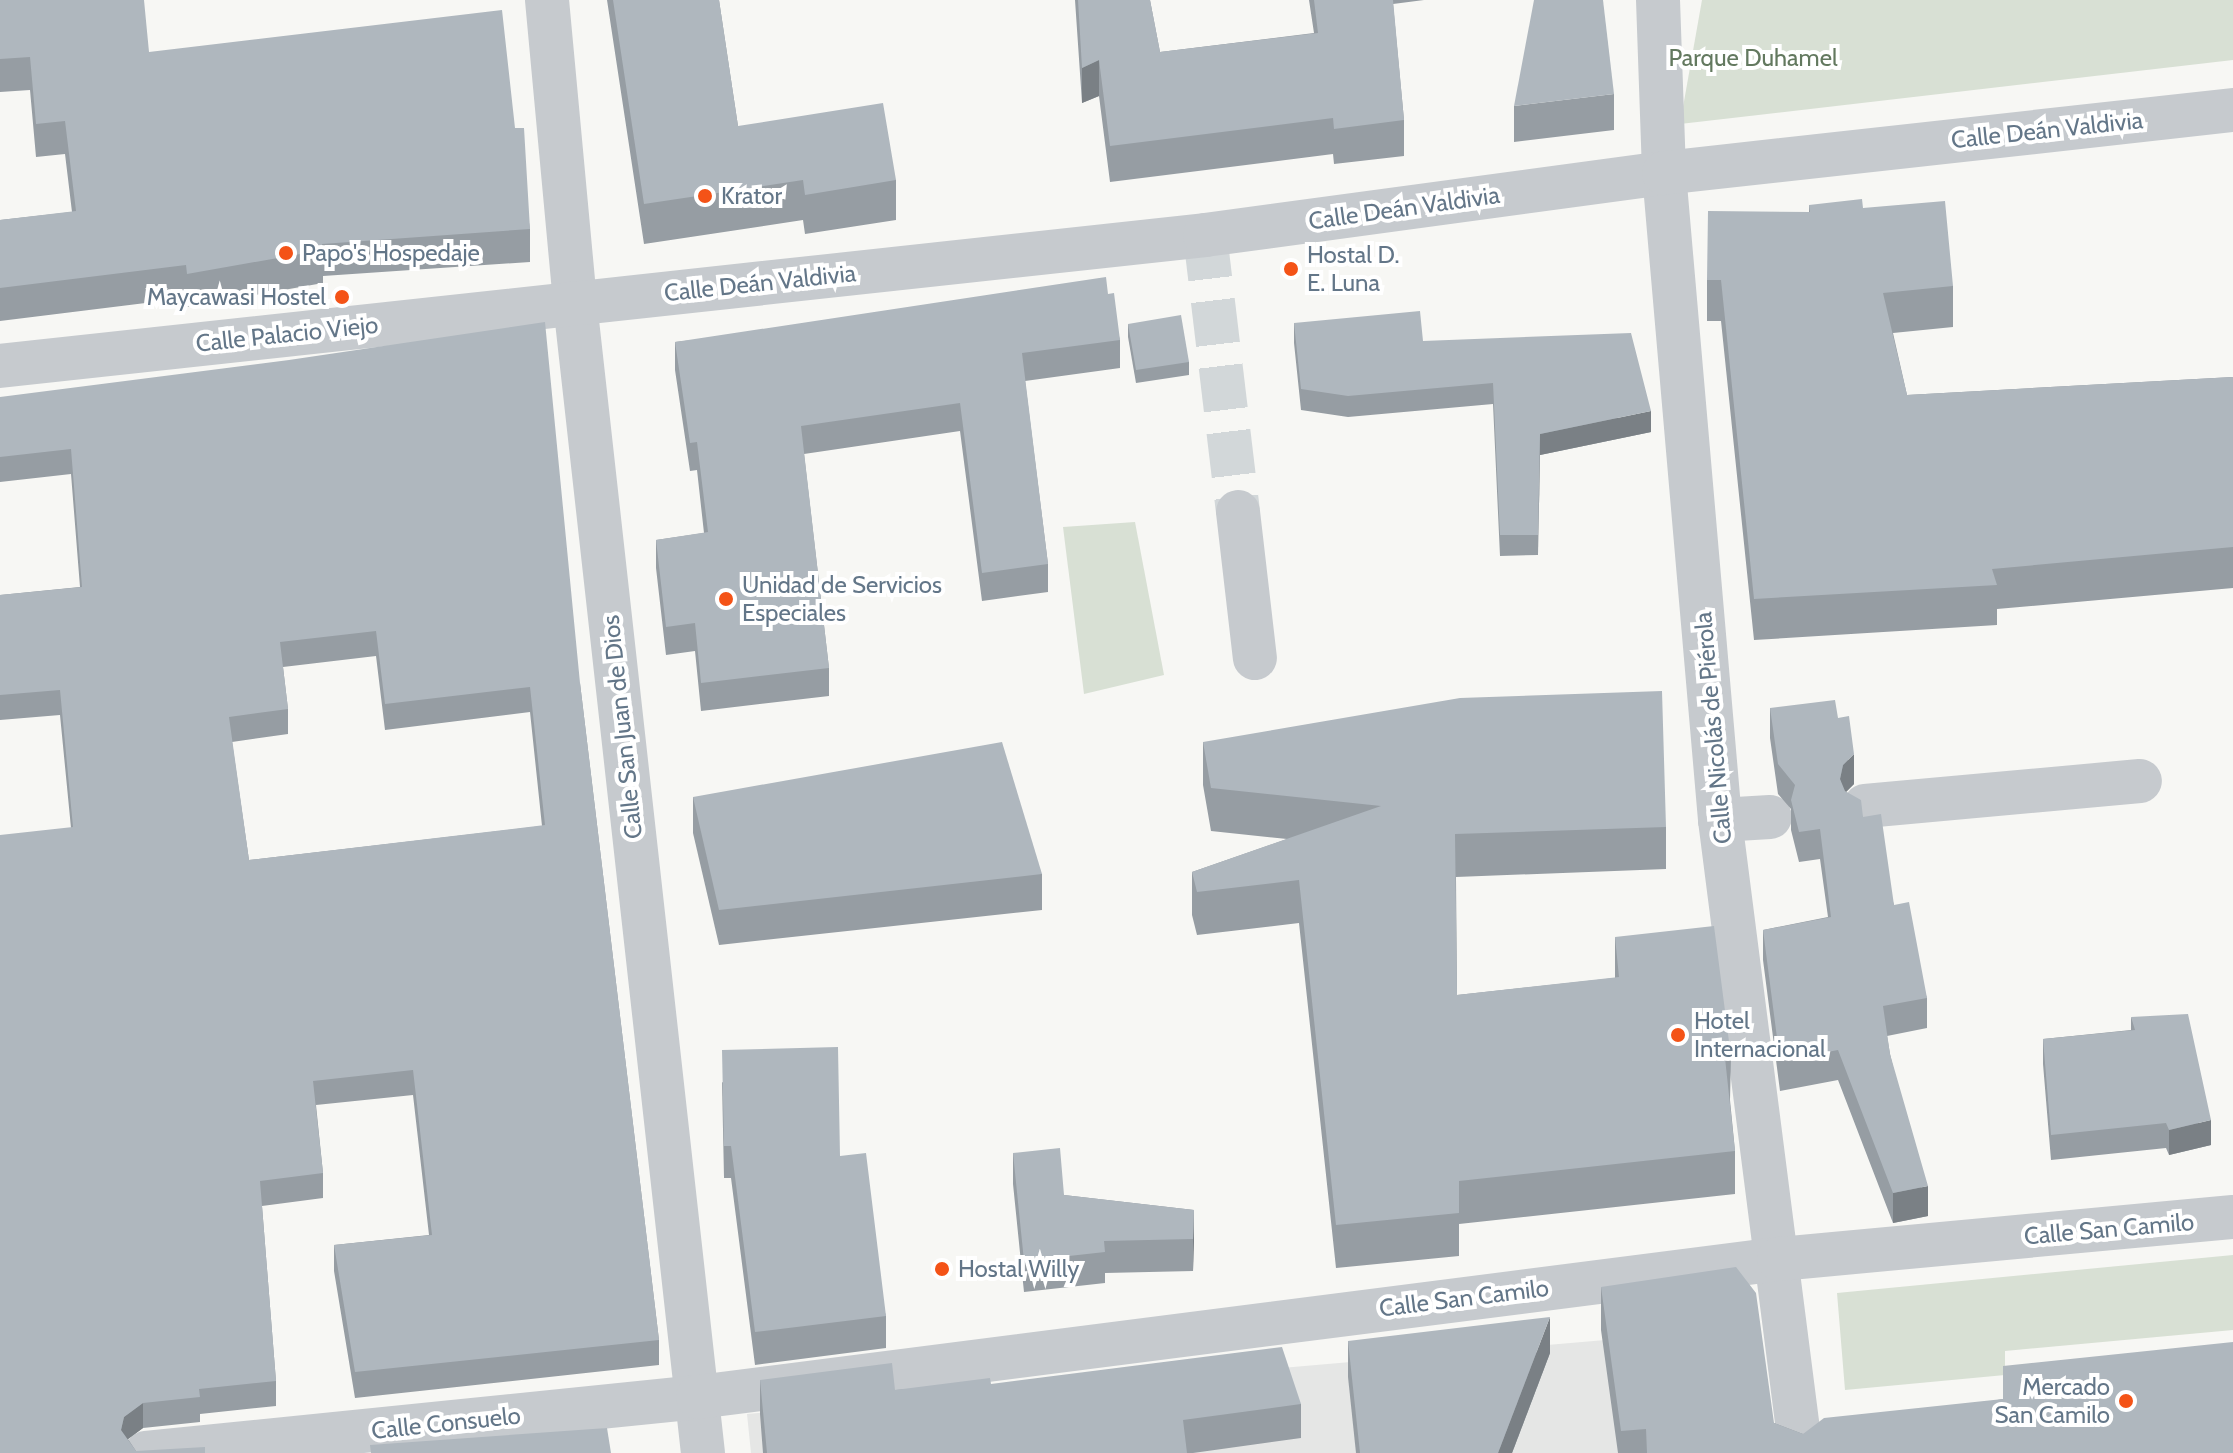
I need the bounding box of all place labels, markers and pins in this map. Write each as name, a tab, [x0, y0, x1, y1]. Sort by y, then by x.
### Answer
place label: Krator	[721, 182, 782, 210]
marker: Krator	[696, 187, 714, 205]
place label: Papo's Hospedaje	[302, 239, 480, 267]
place label: Hostal D. E. Luna	[1307, 241, 1400, 297]
marker: Papo's Hospedaje	[277, 244, 295, 262]
marker: Hostal D. E. Luna	[1282, 260, 1300, 278]
place label: Maycawasi Hostel	[147, 283, 326, 311]
marker: Maycawasi Hostel	[333, 288, 351, 306]
place label: Unidad de Servicios Especiales	[742, 571, 942, 627]
marker: Unidad de Servicios Especiales	[717, 590, 735, 608]
place label: Hotel Internacional	[1694, 1007, 1826, 1063]
marker: Hotel Internacional	[1669, 1026, 1687, 1044]
place label: Hostal Willy	[958, 1255, 1079, 1283]
marker: Hostal Willy	[933, 1260, 951, 1278]
place label: Mercado San Camilo	[1994, 1373, 2110, 1429]
marker: Mercado San Camilo	[2117, 1392, 2135, 1410]

